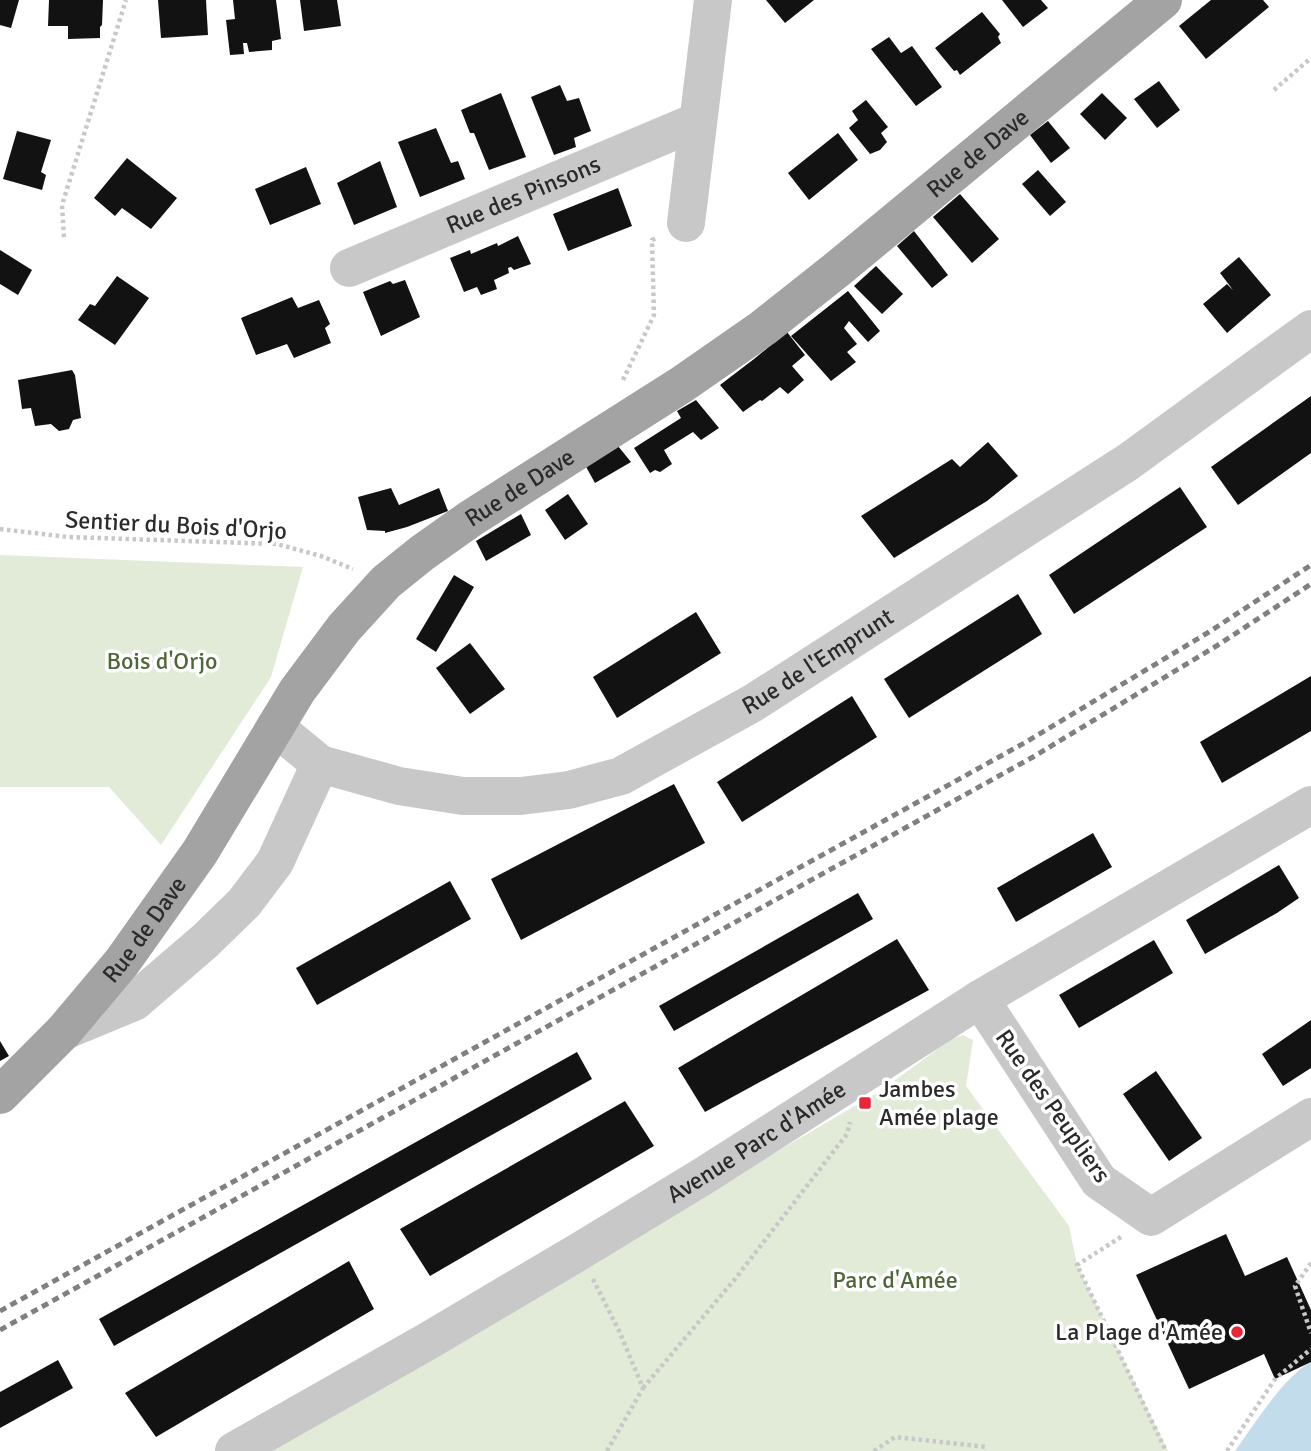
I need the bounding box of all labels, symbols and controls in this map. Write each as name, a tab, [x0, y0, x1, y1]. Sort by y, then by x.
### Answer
street label: Rue de Dave	[920, 102, 1035, 204]
street label: Rue des Pinsons	[441, 149, 605, 240]
street label: Rue de Dave	[459, 442, 580, 534]
street label: Sentier du Bois d'Orjo	[64, 504, 288, 546]
street label: Rue de l'Emprunt	[737, 602, 899, 721]
park label: Bois d'Orjo	[106, 646, 218, 676]
street label: Rue de Dave	[96, 871, 193, 989]
street label: Rue des Peupliers	[989, 1024, 1117, 1188]
street label: Avenue Parc d'Amée	[661, 1074, 851, 1210]
place label: Jambes Amée plage	[879, 1074, 999, 1132]
marker: Jambes Amée plage	[857, 1095, 873, 1111]
park label: Parc d'Amée	[832, 1265, 958, 1295]
place label: La Plage d'Amée	[1055, 1317, 1223, 1347]
marker: La Plage d'Amée	[1229, 1324, 1245, 1340]

